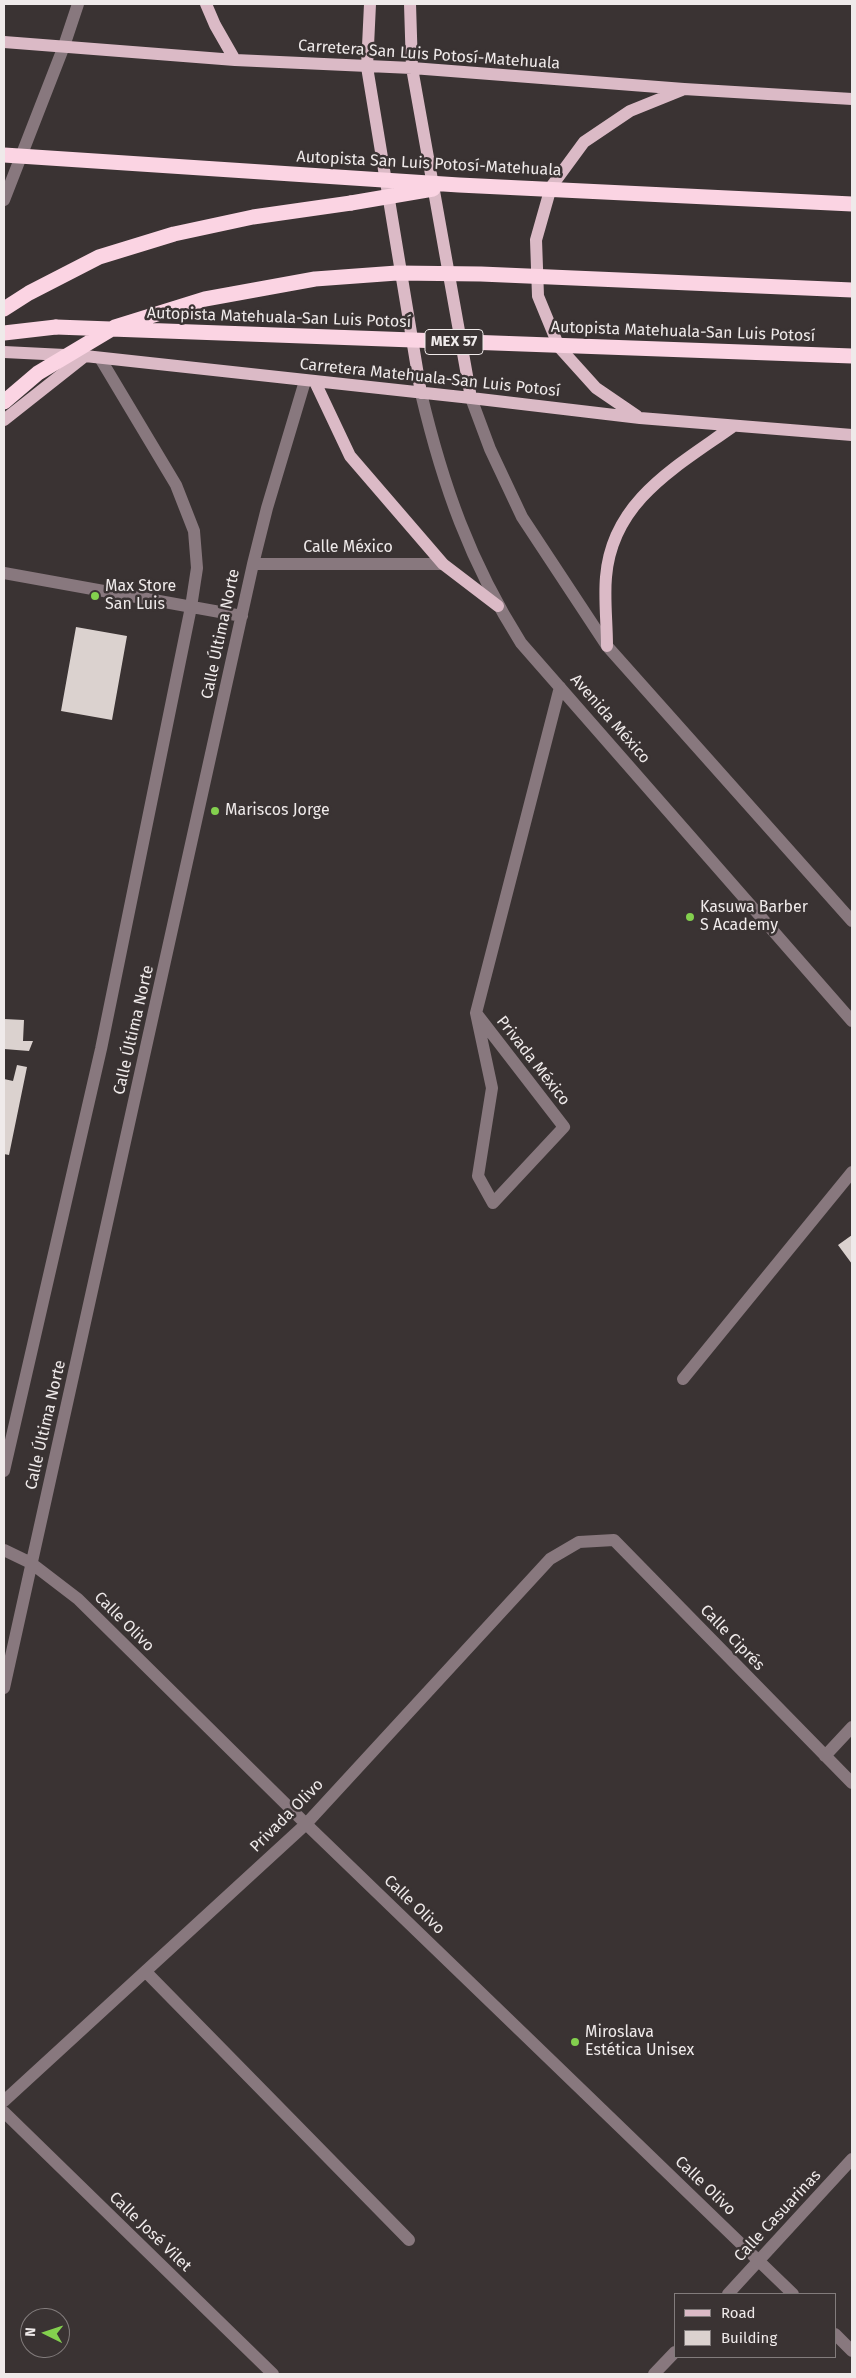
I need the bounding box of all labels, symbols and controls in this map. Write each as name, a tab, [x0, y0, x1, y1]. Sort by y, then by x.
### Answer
street label: Carretera San Luis Potosí-Matehuala	[297, 36, 561, 74]
street label: Autopista San Luis Potosí-Matehuala	[296, 147, 562, 181]
street label: Autopista Matehuala-San Luis Potosí	[147, 304, 411, 332]
street label: Autopista Matehuala-San Luis Potosí	[551, 318, 815, 346]
road number: MEX 57	[425, 330, 483, 354]
street label: Carretera Matehuala-San Luis Potosí	[299, 355, 561, 401]
street label: Calle México	[303, 538, 393, 558]
street label: Calle Última Norte	[198, 567, 244, 701]
place label: Max Store San Luis	[105, 577, 176, 615]
marker: Max Store San Luis	[89, 590, 101, 602]
street label: Avenida México	[566, 670, 654, 768]
place label: Mariscos Jorge	[225, 801, 330, 821]
marker: Mariscos Jorge	[209, 805, 221, 817]
place label: Kasuwa Barber S Academy	[700, 898, 808, 936]
marker: Kasuwa Barber S Academy	[684, 911, 696, 923]
street label: Calle Última Norte	[110, 963, 158, 1097]
street label: Privada México	[492, 1012, 574, 1110]
street label: Calle Última Norte	[22, 1358, 70, 1492]
street label: Calle Olivo	[90, 1588, 158, 1656]
street label: Calle Ciprés	[696, 1601, 768, 1675]
street label: Privada Olivo	[246, 1775, 328, 1857]
street label: Calle Olivo	[380, 1871, 448, 1939]
place label: Miroslava Estética Unisex	[585, 2023, 694, 2061]
marker: Miroslava Estética Unisex	[569, 2036, 581, 2048]
street label: Calle Olivo	[671, 2152, 739, 2220]
street label: Calle Casuarinas	[731, 2166, 825, 2266]
street label: Calle José Vilet	[105, 2188, 195, 2276]
legend	[674, 2293, 836, 2358]
text: Road	[721, 2304, 756, 2322]
north arrow	[20, 2308, 70, 2358]
text: N	[22, 2327, 39, 2337]
text: Building	[721, 2329, 777, 2347]

